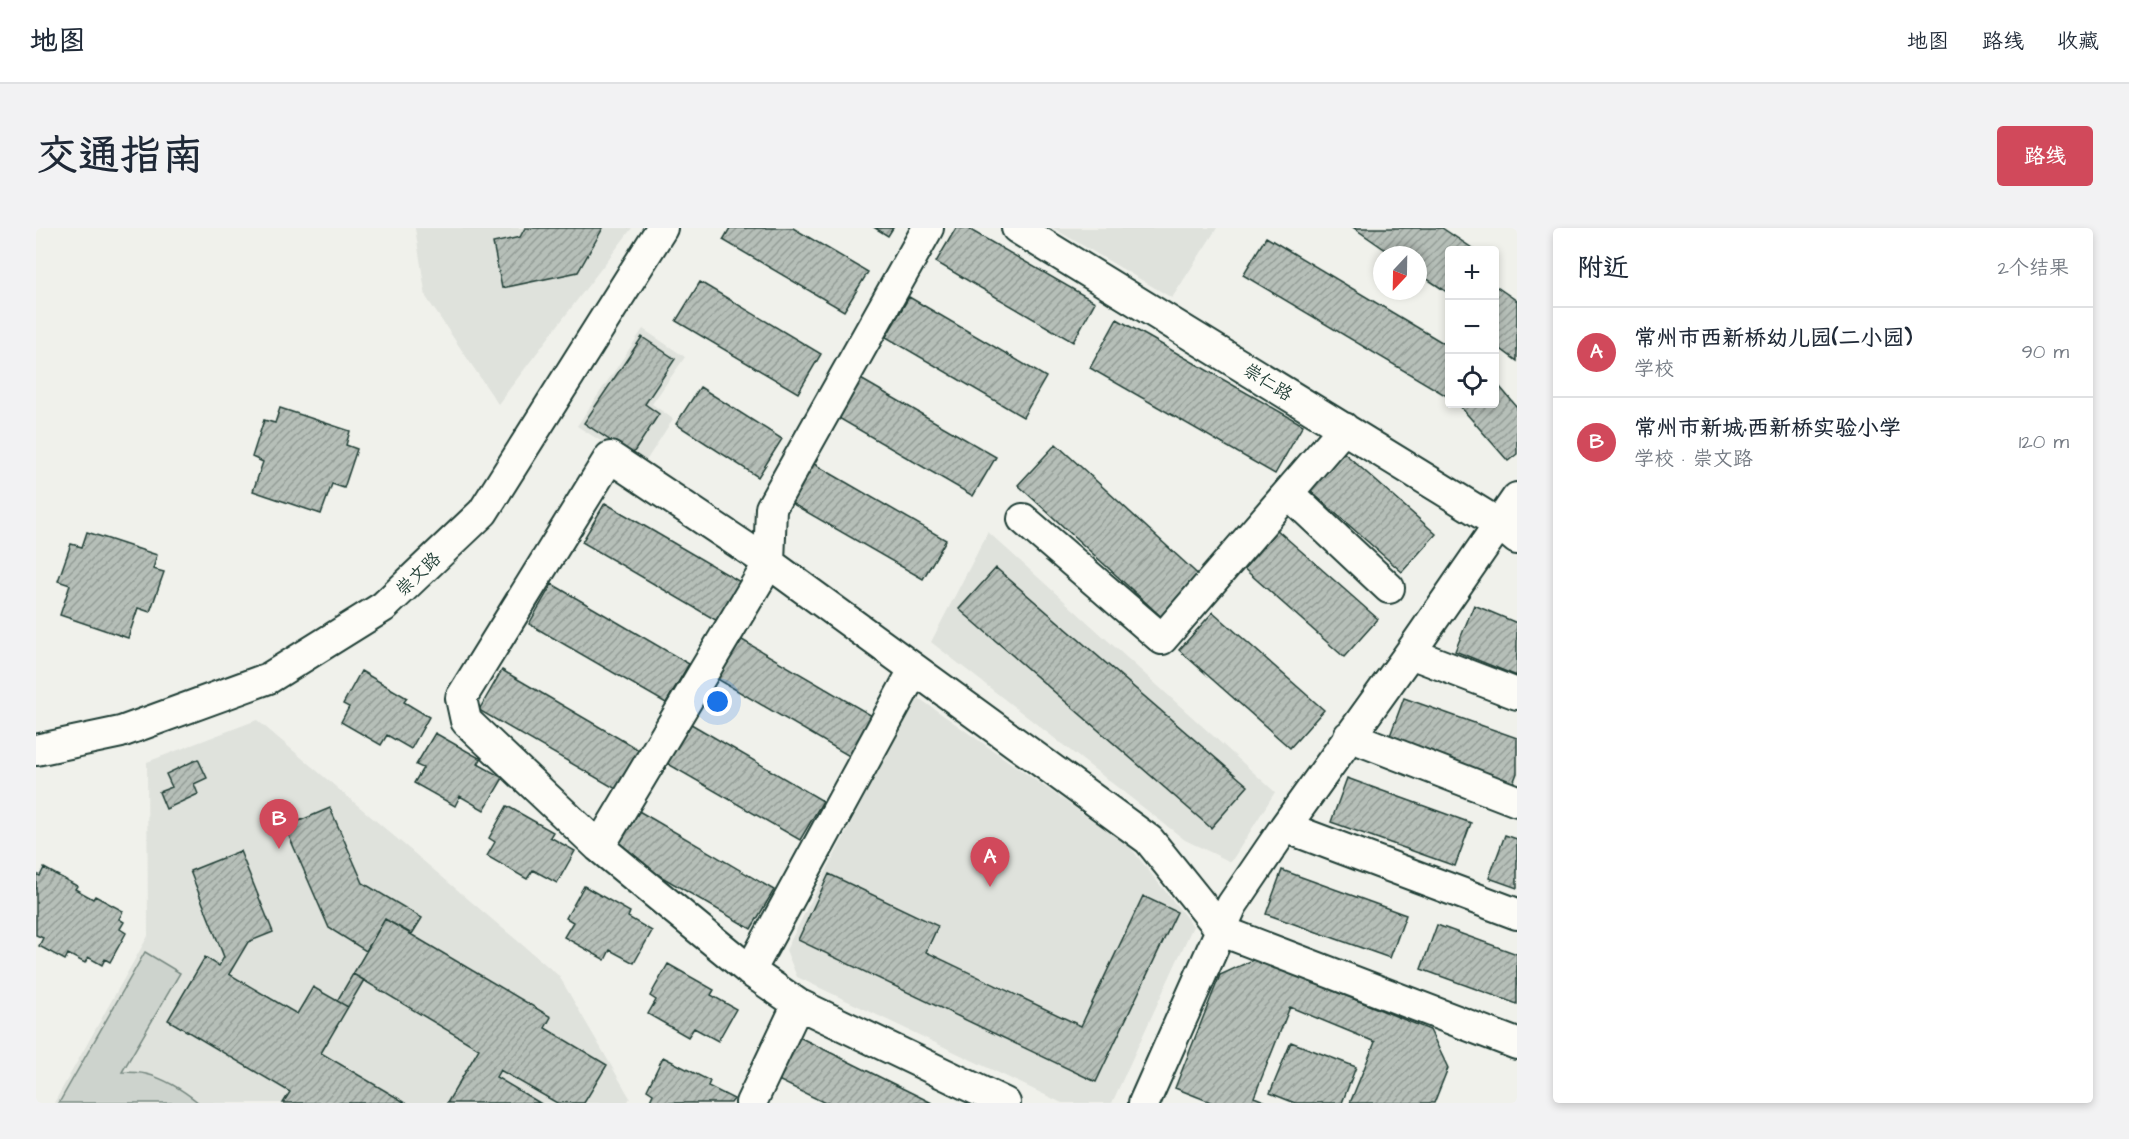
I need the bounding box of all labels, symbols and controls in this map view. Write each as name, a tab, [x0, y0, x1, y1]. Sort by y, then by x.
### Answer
text: 地图	[30, 22, 86, 61]
text: 地图	[1907, 27, 1949, 56]
text: 路线	[1982, 27, 2024, 56]
text: 收藏	[2057, 27, 2099, 56]
button: 路线	[1997, 126, 2093, 186]
text: 交通指南	[36, 128, 204, 186]
north arrow	[1373, 246, 1427, 300]
map controls	[1445, 246, 1499, 408]
button: +	[1445, 246, 1499, 300]
text: 附近	[1577, 250, 1629, 286]
text: 2个结果	[1998, 254, 2069, 282]
button: −	[1445, 300, 1499, 354]
text: 常州市西新桥幼儿园(二小园)	[1634, 323, 1912, 354]
text: A	[1590, 338, 1603, 366]
text: 90 m	[2021, 338, 2069, 366]
button: locate	[1445, 354, 1499, 408]
text: 学校	[1634, 355, 1674, 383]
street label: 崇仁路	[1238, 358, 1297, 407]
text: 常州市新城·西新桥实验小学	[1634, 413, 1901, 444]
text: B	[1589, 428, 1604, 456]
text: 120 m	[2019, 428, 2069, 456]
text: 学校 · 崇文路	[1634, 445, 1753, 473]
street label: 崇文路	[390, 547, 446, 602]
your location	[703, 687, 732, 716]
pin: B	[260, 800, 298, 849]
pin: A	[970, 838, 1010, 887]

